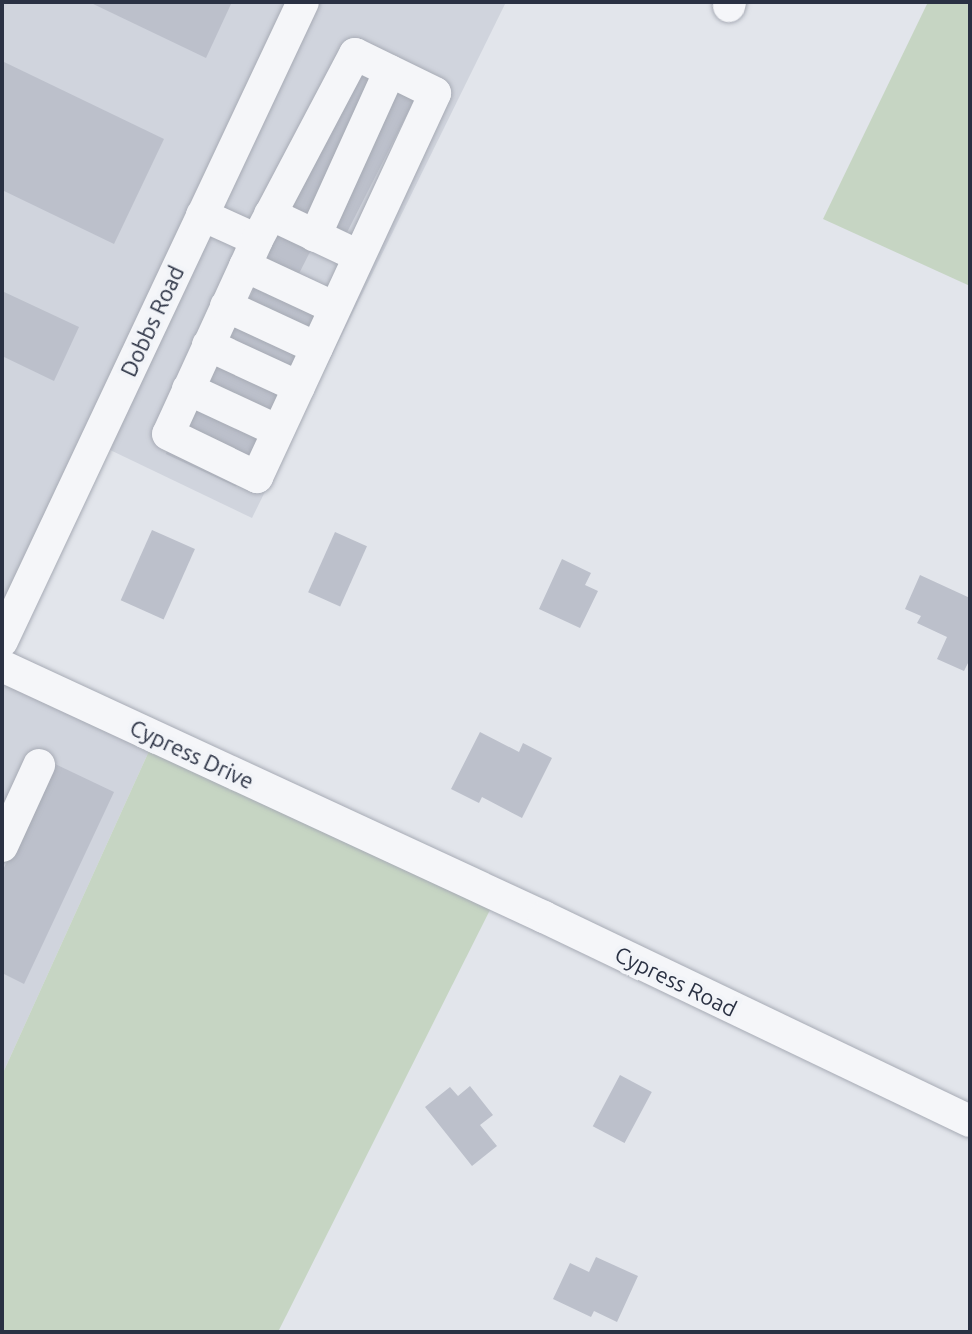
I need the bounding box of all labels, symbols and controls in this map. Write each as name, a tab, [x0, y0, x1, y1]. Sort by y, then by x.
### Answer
street label: Dobbs Road	[115, 261, 189, 381]
street label: Cypress Drive	[126, 714, 258, 794]
street label: Cypress Road	[611, 940, 741, 1022]

